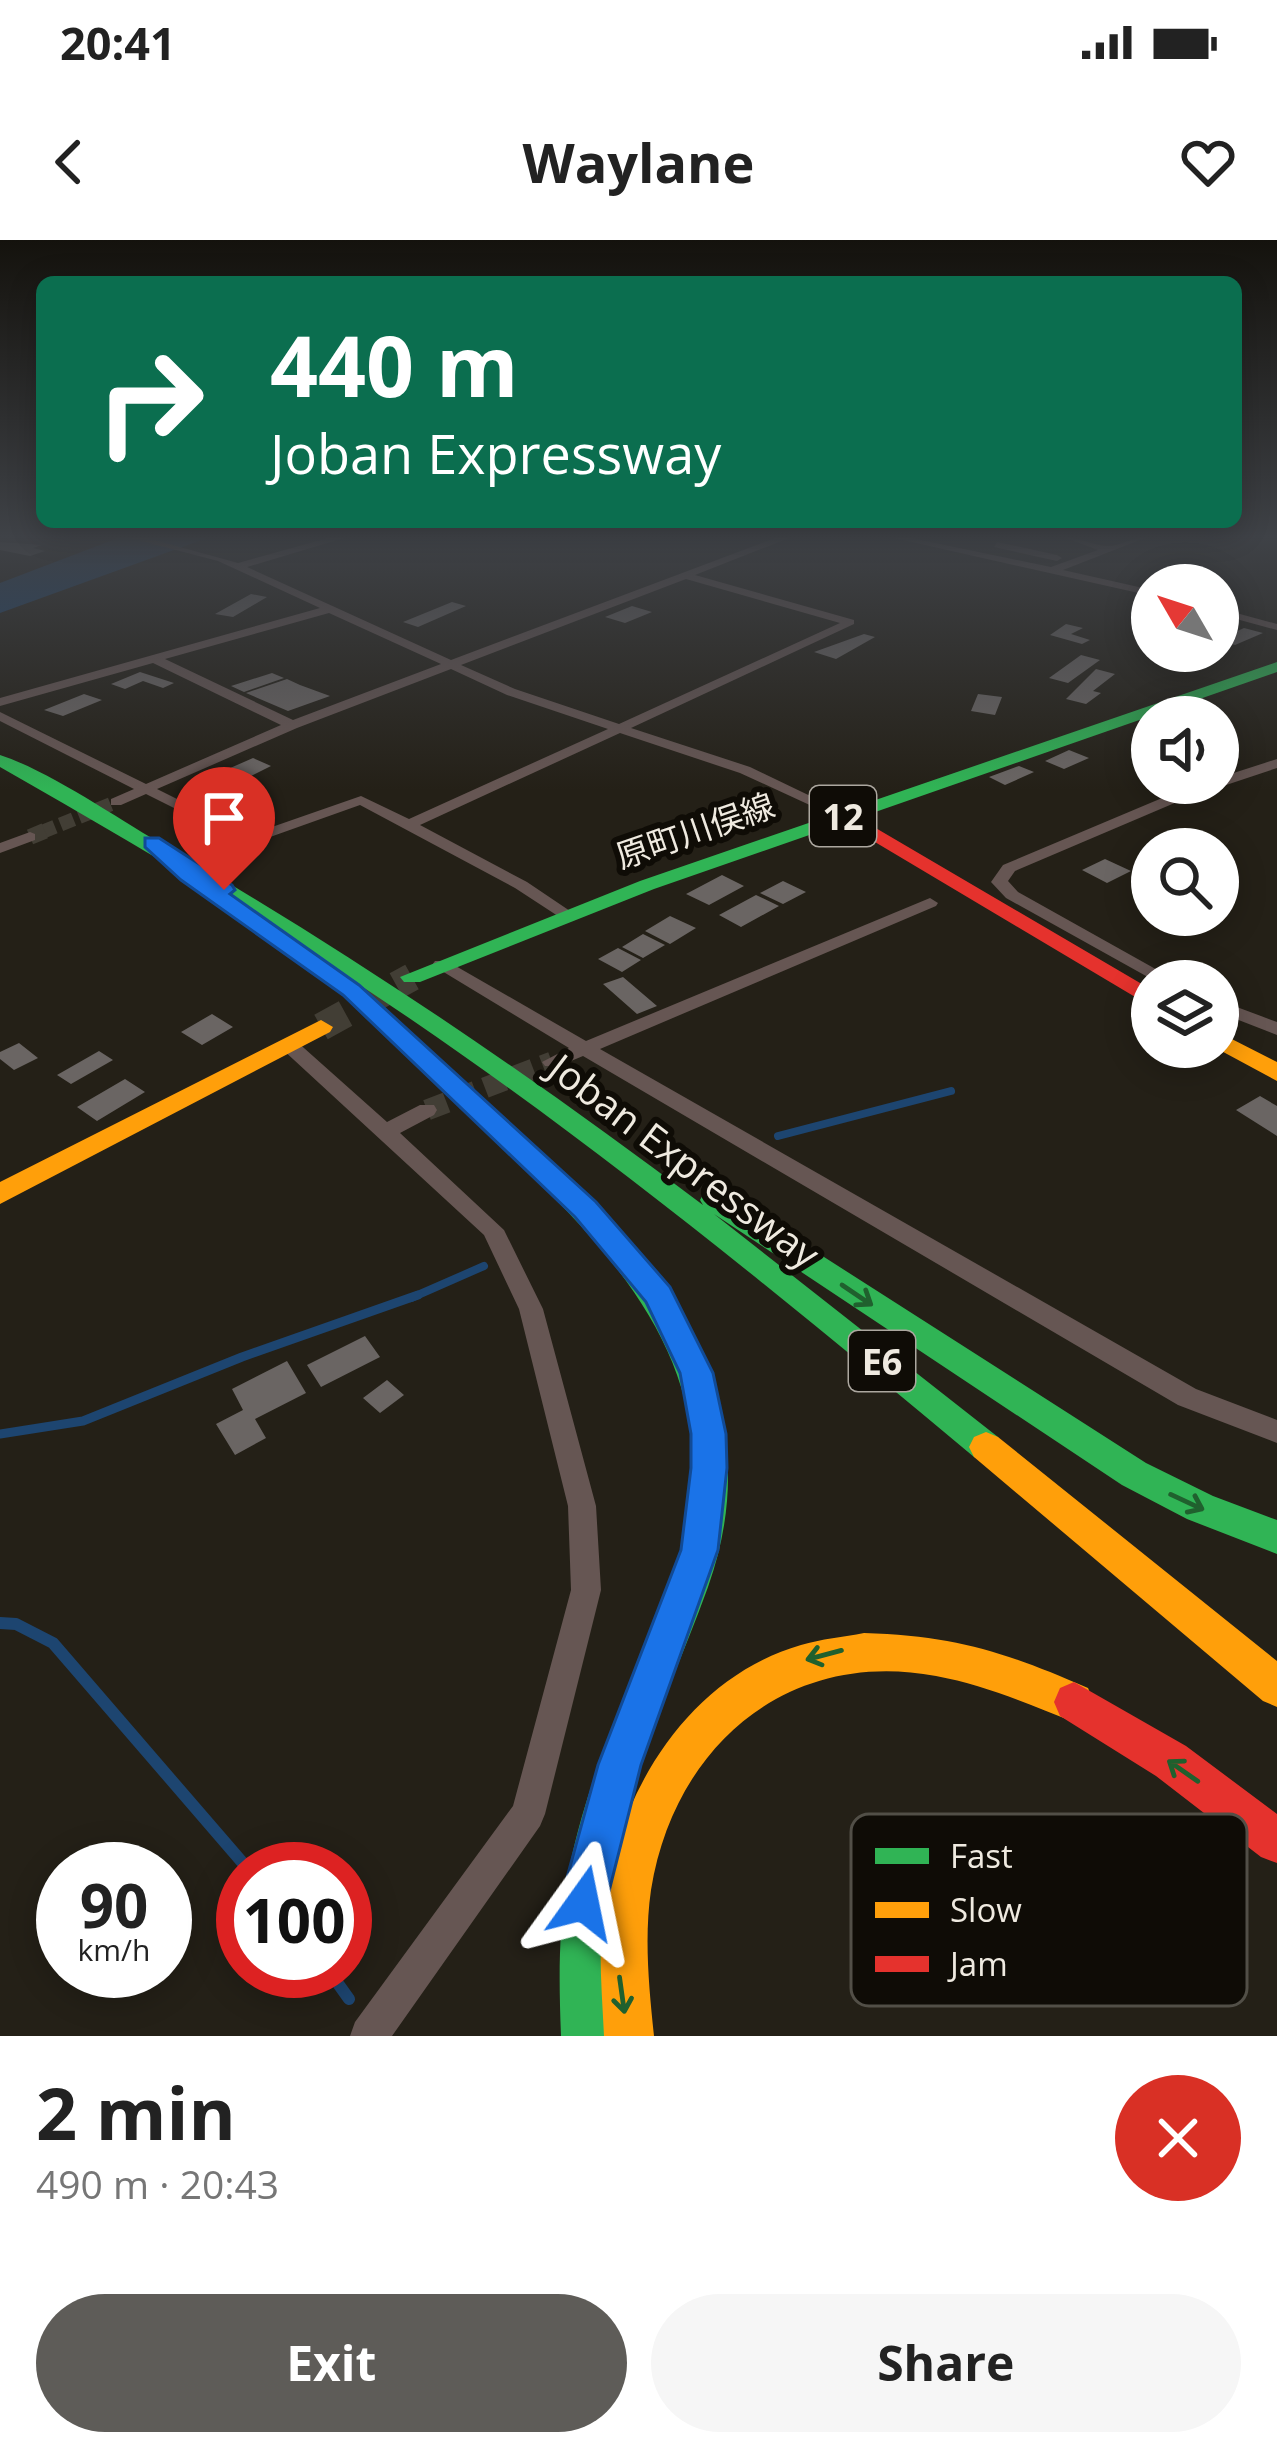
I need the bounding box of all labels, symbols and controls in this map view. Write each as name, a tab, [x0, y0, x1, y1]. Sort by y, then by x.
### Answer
text: 20:41	[60, 12, 176, 73]
text: Waylane	[522, 125, 755, 199]
icon: back	[36, 129, 102, 195]
icon: heart	[1175, 129, 1241, 195]
text: 440 m	[270, 307, 518, 422]
icon: right	[72, 324, 228, 480]
text: Joban Expressway	[270, 416, 721, 490]
north arrow	[1131, 564, 1239, 672]
map controls	[1131, 564, 1239, 1068]
button: sound	[1131, 696, 1239, 804]
pin	[173, 767, 275, 890]
street label: 原町川俣線	[610, 782, 780, 878]
icon: arrive	[191, 785, 257, 851]
road number: 12	[810, 786, 876, 846]
button: search	[1131, 828, 1239, 936]
button: layers	[1131, 960, 1239, 1068]
street label: Joban Expressway	[536, 1038, 831, 1280]
one-way arrow	[839, 1283, 873, 1308]
road number: E6	[849, 1331, 915, 1391]
one-way arrow	[1168, 1492, 1204, 1514]
one-way arrow	[806, 1646, 844, 1668]
one-way arrow	[1167, 1759, 1201, 1784]
legend	[851, 1814, 1247, 2006]
text: Fast	[950, 1833, 1013, 1878]
position arrow	[520, 1840, 646, 1966]
speed limit sign: 100	[216, 1842, 372, 1998]
text: 90	[80, 1864, 148, 1946]
text: Slow	[950, 1887, 1022, 1932]
text: km/h	[78, 1929, 150, 1970]
text: Jam	[947, 1941, 1008, 1986]
one-way arrow	[611, 1975, 634, 2014]
text: 2 min	[36, 2063, 236, 2161]
button: close	[1115, 2075, 1241, 2201]
text: 490 m · 20:43	[36, 2157, 279, 2210]
button: Exit	[36, 2294, 627, 2432]
button: Share	[651, 2294, 1241, 2432]

